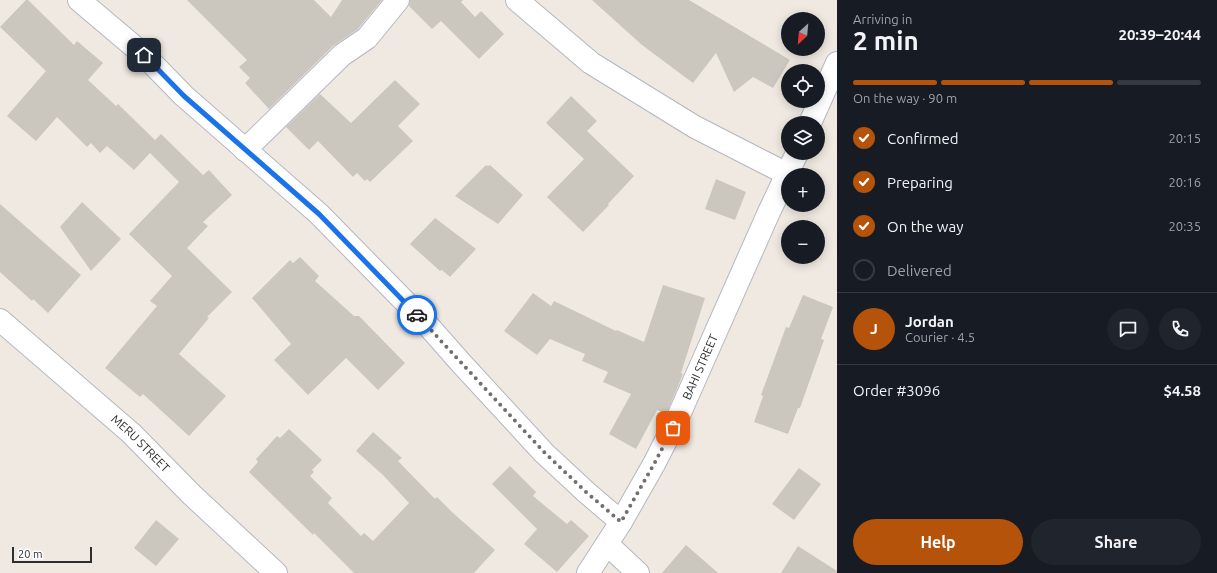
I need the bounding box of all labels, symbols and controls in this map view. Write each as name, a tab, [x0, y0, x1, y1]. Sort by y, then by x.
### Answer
north arrow	[781, 12, 825, 56]
map controls	[781, 12, 825, 264]
text: Arriving in	[853, 12, 912, 26]
text: 2 min	[853, 26, 919, 55]
text: 20:39–20:44	[1118, 26, 1201, 43]
pin	[127, 38, 161, 72]
icon: home	[133, 44, 155, 66]
button: locate	[781, 64, 825, 108]
text: On the way · 90 m	[853, 91, 957, 105]
button: layers	[781, 116, 825, 160]
icon: check	[853, 127, 875, 149]
text: Confirmed	[887, 130, 959, 147]
text: 20:15	[1168, 131, 1201, 145]
button: +	[781, 168, 825, 212]
icon: check	[853, 171, 875, 193]
text: Preparing	[887, 174, 953, 191]
text: 20:16	[1168, 175, 1201, 189]
icon: check	[853, 215, 875, 237]
text: On the way	[887, 218, 963, 235]
text: 20:35	[1168, 219, 1201, 233]
button: −	[781, 220, 825, 264]
text: Delivered	[887, 262, 952, 279]
courier	[397, 295, 437, 335]
icon: car	[406, 304, 428, 326]
button: chat	[1107, 308, 1149, 350]
button: phone	[1159, 308, 1201, 350]
text: Jordan	[905, 313, 954, 330]
text: J	[870, 320, 878, 337]
text: Courier · 4.5	[905, 330, 975, 344]
street label: BAHI STREET	[680, 332, 720, 402]
text: Order #3096	[853, 382, 940, 399]
text: $4.58	[1163, 382, 1201, 399]
pin	[656, 411, 690, 445]
street label: MERU STREET	[109, 412, 173, 475]
icon: bag	[662, 417, 684, 439]
button: Help	[853, 519, 1023, 565]
button: Share	[1031, 519, 1201, 565]
scale bar	[12, 545, 92, 564]
text: 20 m	[18, 548, 42, 560]

